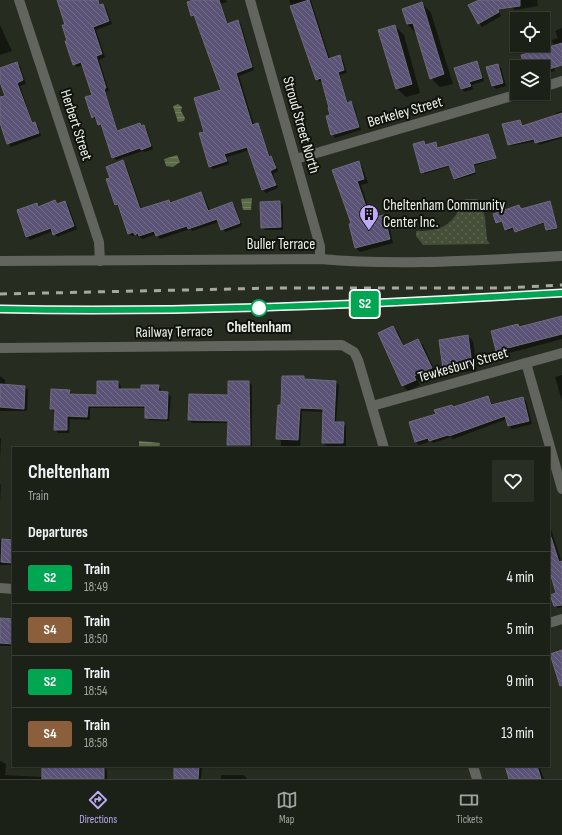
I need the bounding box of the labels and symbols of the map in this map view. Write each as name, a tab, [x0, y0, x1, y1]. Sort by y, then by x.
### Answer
street label: Stroud Street North	[278, 75, 324, 175]
street label: Herbert Street	[56, 87, 96, 163]
street label: Berkeley Street	[365, 92, 445, 132]
place label: Cheltenham Community Center Inc.	[383, 196, 505, 232]
building icon: Cheltenham Community Center Inc.	[358, 203, 380, 231]
street label: Buller Terrace	[247, 235, 315, 254]
line badge: S2	[347, 291, 383, 317]
marker: Cheltenham	[250, 299, 268, 317]
place label: Cheltenham	[227, 318, 291, 337]
street label: Railway Terrace	[135, 322, 213, 342]
street label: Tewkesbury Street	[416, 343, 511, 387]

